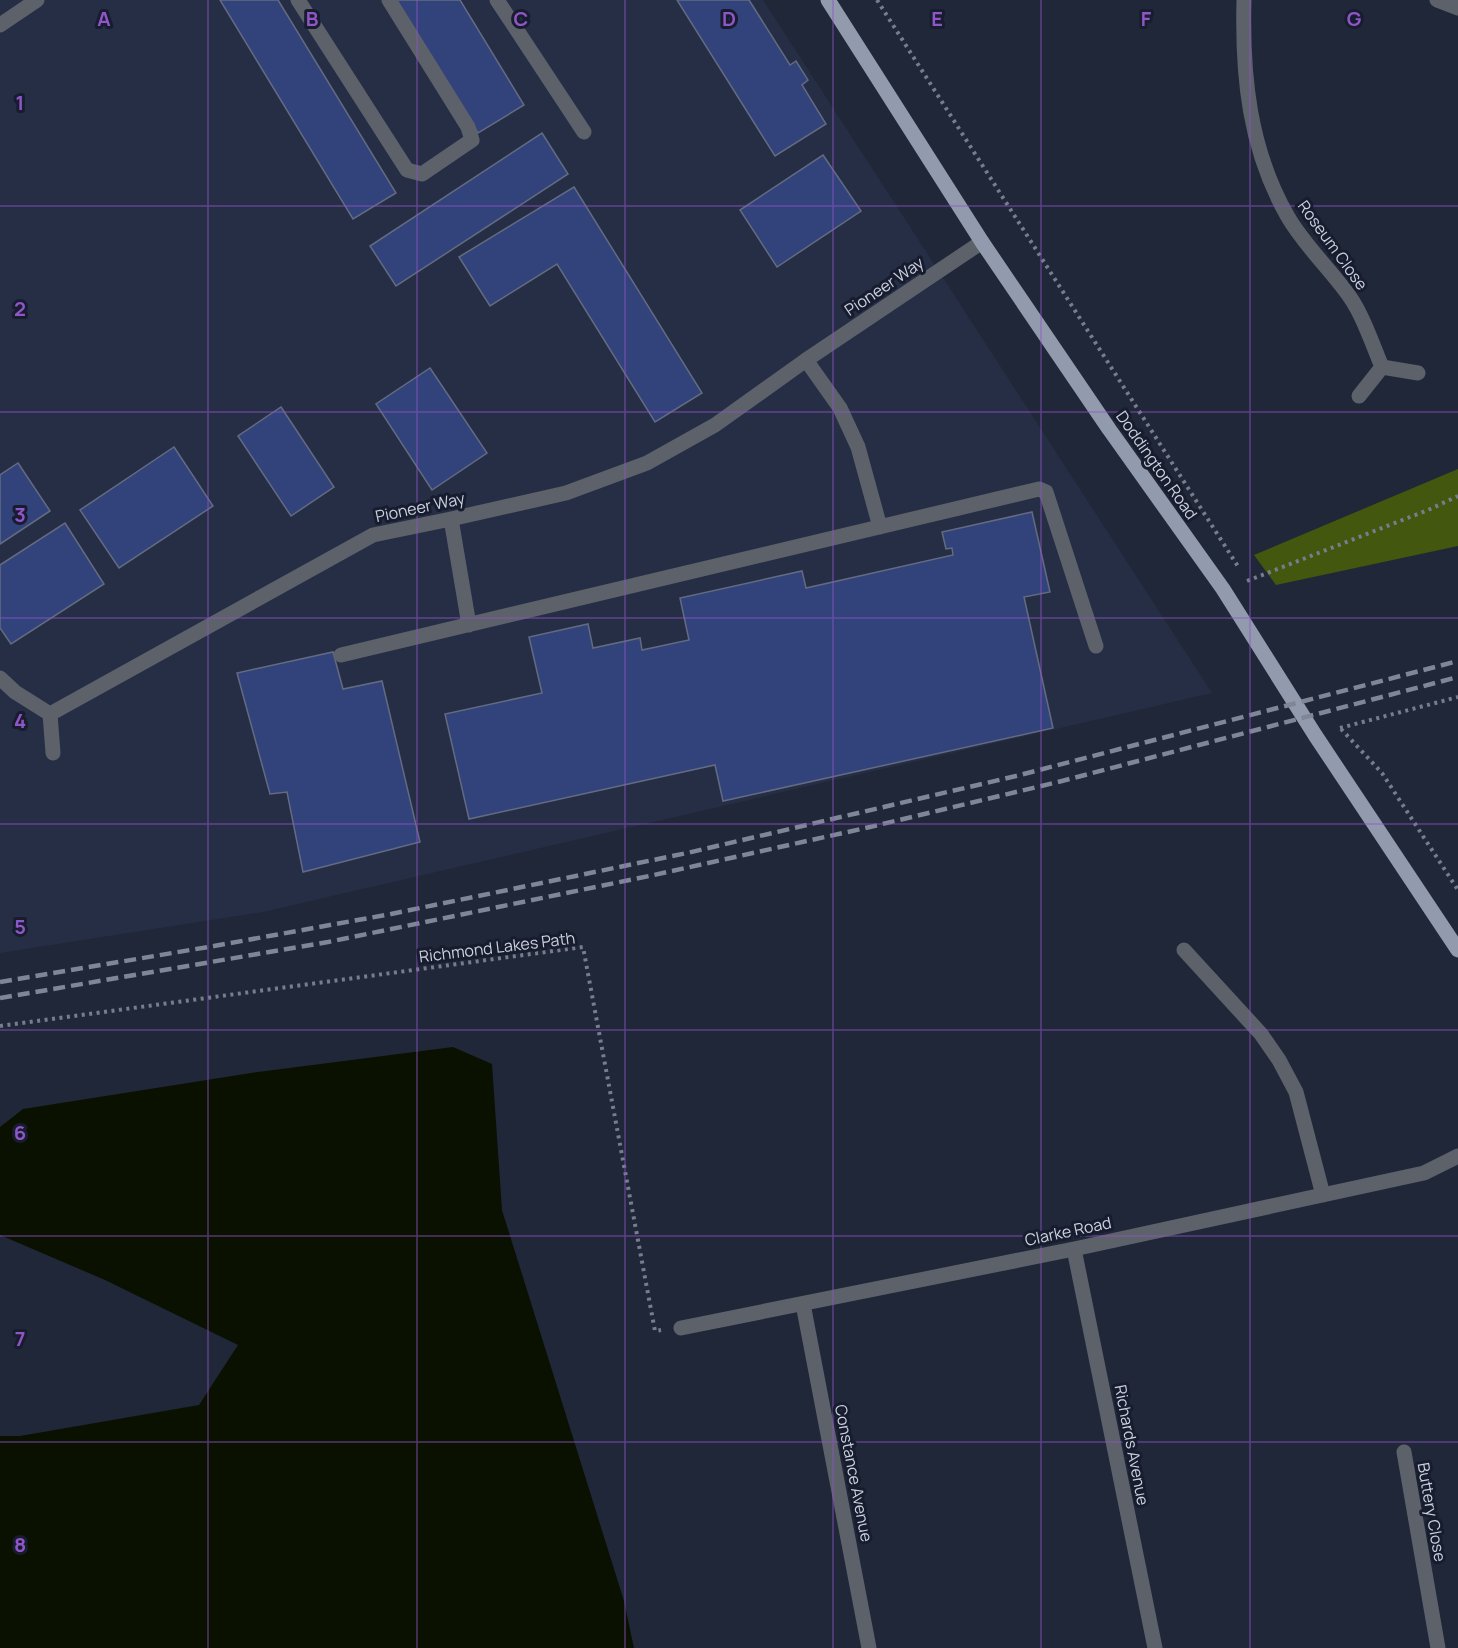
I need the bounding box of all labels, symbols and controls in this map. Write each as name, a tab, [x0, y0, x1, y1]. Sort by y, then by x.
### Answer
text: A	[97, 5, 111, 32]
text: B	[306, 5, 319, 32]
text: C	[514, 5, 528, 32]
text: D	[722, 5, 736, 32]
text: E	[931, 5, 943, 32]
text: F	[1141, 5, 1152, 32]
text: G	[1347, 5, 1362, 32]
text: 1	[16, 89, 24, 116]
street label: Roseum Close	[1293, 196, 1373, 294]
street label: Pioneer Way	[840, 251, 928, 321]
text: 2	[14, 295, 26, 322]
street label: Doddington Road	[1111, 406, 1203, 524]
street label: Pioneer Way	[373, 487, 467, 527]
text: 3	[14, 501, 26, 528]
text: 4	[14, 707, 26, 734]
text: 5	[14, 913, 26, 940]
street label: Richmond Lakes Path	[418, 927, 576, 967]
text: 6	[14, 1119, 26, 1146]
street label: Clarke Road	[1023, 1211, 1113, 1251]
text: 7	[15, 1325, 25, 1352]
street label: Richards Avenue	[1110, 1383, 1154, 1507]
street label: Constance Avenue	[830, 1402, 878, 1544]
street label: Buttery Close	[1412, 1461, 1452, 1563]
text: 8	[14, 1531, 26, 1558]

